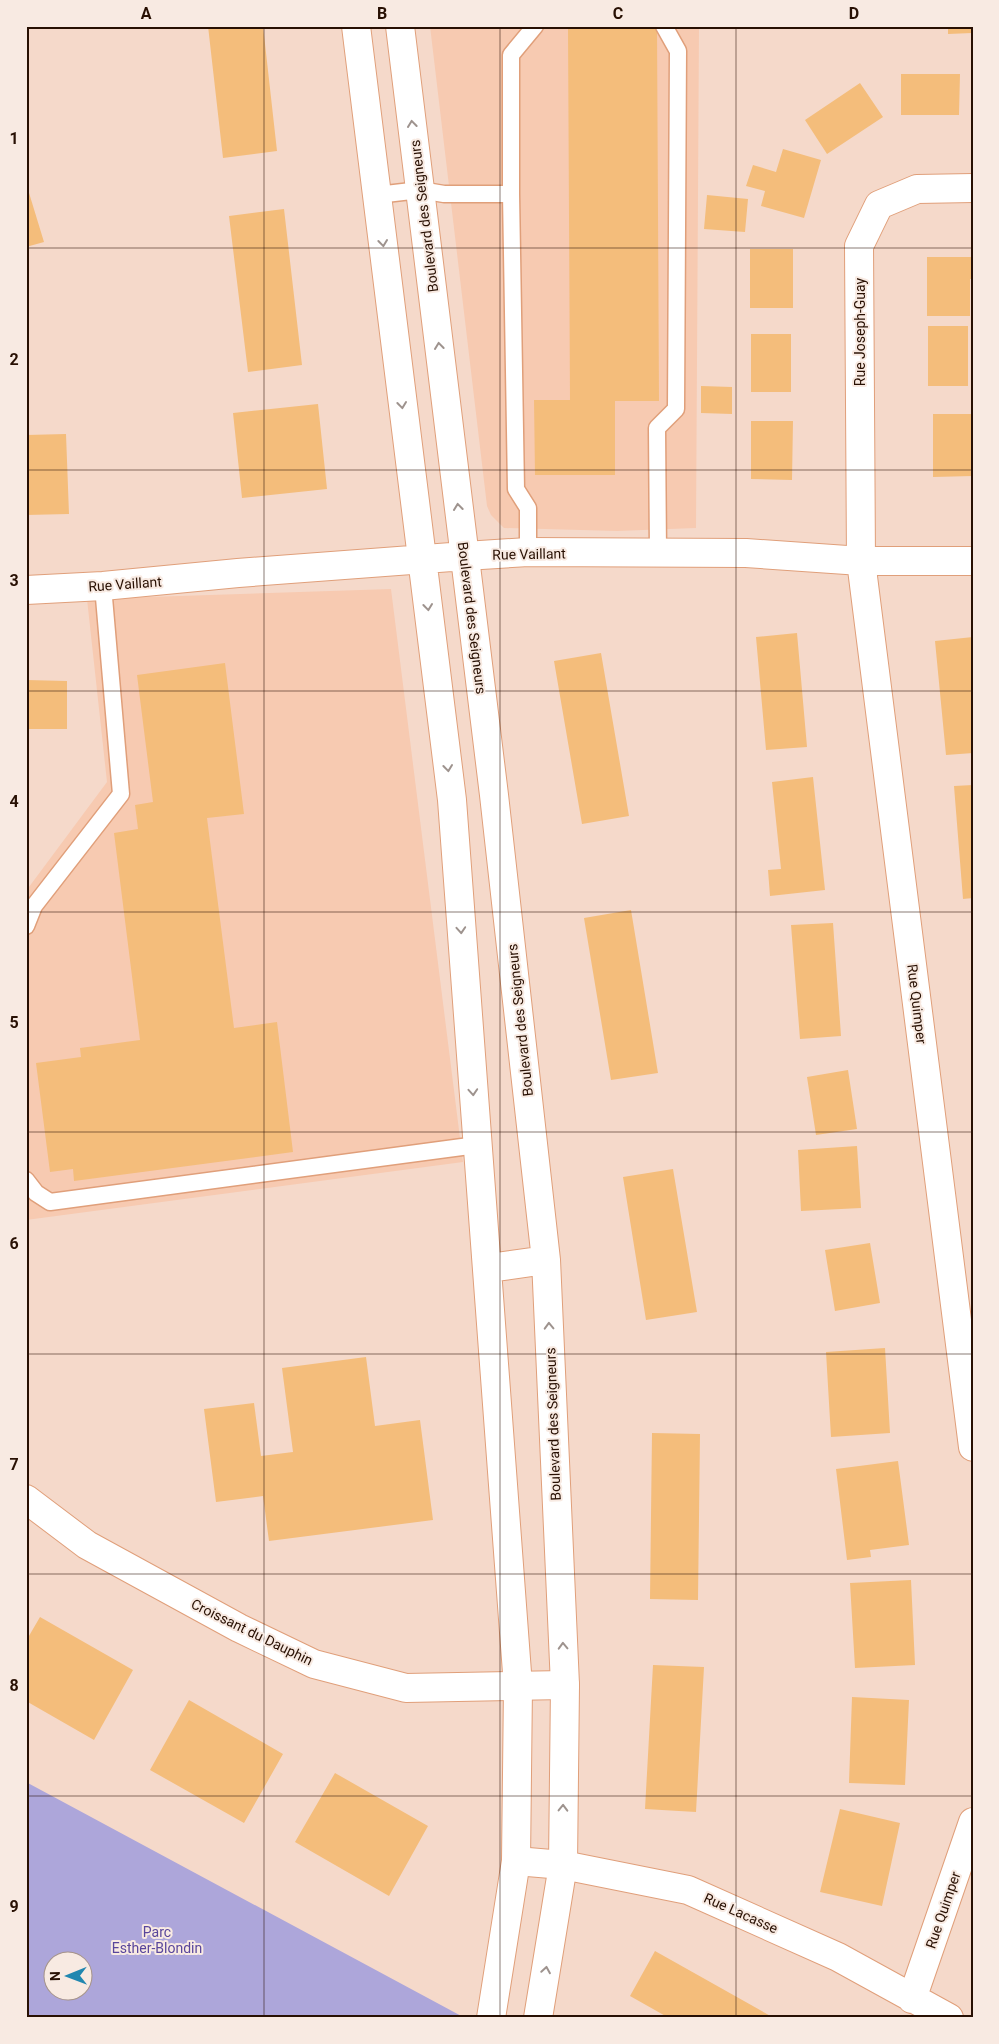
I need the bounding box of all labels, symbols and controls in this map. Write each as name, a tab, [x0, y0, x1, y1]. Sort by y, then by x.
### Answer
text: A	[141, 4, 152, 23]
text: B	[377, 4, 387, 23]
text: C	[613, 4, 623, 23]
text: D	[849, 4, 859, 23]
one-way arrow	[407, 120, 418, 128]
text: 1	[9, 129, 19, 148]
street label: Boulevard des Seigneurs	[407, 139, 441, 293]
one-way arrow	[377, 240, 388, 248]
street label: Rue Joseph-Guay	[852, 277, 868, 386]
one-way arrow	[434, 342, 445, 350]
text: 2	[9, 350, 19, 369]
one-way arrow	[397, 400, 407, 409]
one-way arrow	[453, 503, 464, 511]
street label: Boulevard des Seigneurs	[455, 541, 489, 695]
street label: Rue Vaillant	[492, 545, 566, 563]
text: 3	[9, 571, 19, 590]
street label: Rue Vaillant	[88, 573, 163, 595]
one-way arrow	[422, 603, 433, 611]
one-way arrow	[442, 765, 453, 773]
text: 4	[9, 792, 19, 811]
one-way arrow	[456, 926, 467, 934]
street label: Boulevard des Seigneurs	[504, 943, 536, 1097]
street label: Rue Quimper	[904, 963, 930, 1045]
text: 5	[9, 1013, 19, 1032]
one-way arrow	[467, 1088, 478, 1096]
text: 6	[9, 1234, 19, 1253]
one-way arrow	[544, 1322, 554, 1330]
street label: Boulevard des Seigneurs	[542, 1347, 564, 1501]
text: 7	[9, 1455, 19, 1474]
street label: Croissant du Dauphin	[189, 1596, 315, 1668]
one-way arrow	[558, 1642, 568, 1650]
text: 8	[9, 1676, 19, 1695]
one-way arrow	[558, 1804, 568, 1812]
street label: Rue Quimper	[922, 1869, 964, 1951]
street label: Rue Lacasse	[702, 1890, 780, 1936]
text: 9	[9, 1897, 19, 1916]
park label: Parc Esther-Blondin	[112, 1924, 202, 1956]
north arrow	[42, 1952, 92, 2002]
one-way arrow	[540, 1965, 550, 1974]
text: N	[47, 1971, 63, 1981]

